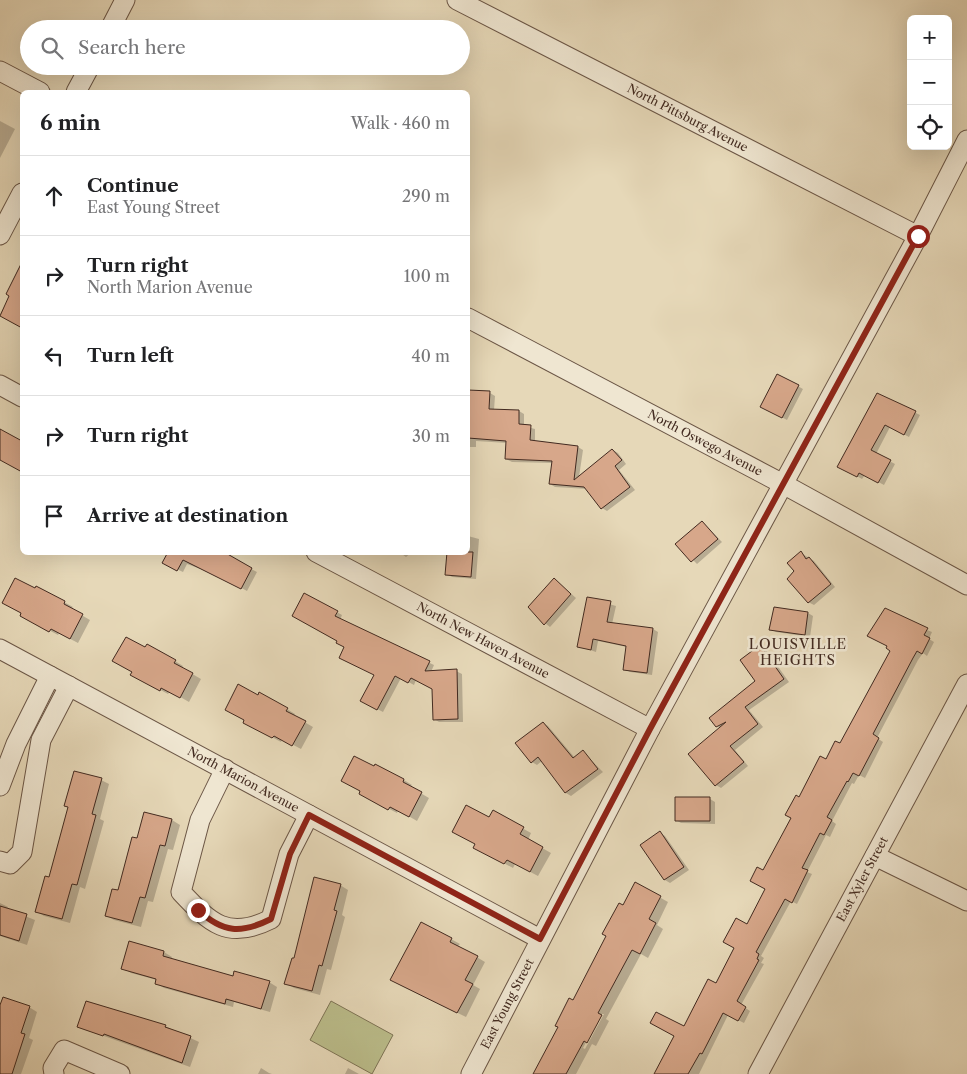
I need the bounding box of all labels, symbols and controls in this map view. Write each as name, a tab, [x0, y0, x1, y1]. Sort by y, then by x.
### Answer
map controls	[907, 15, 952, 150]
button: +	[907, 15, 952, 60]
search box	[20, 20, 470, 75]
icon: search	[38, 34, 66, 62]
text: Search here	[78, 36, 186, 59]
button: −	[907, 60, 952, 105]
street label: North Pittsburg Avenue	[625, 80, 751, 155]
button: locate	[907, 105, 952, 150]
text: 6 min	[40, 110, 101, 135]
text: Walk · 460 m	[351, 113, 450, 133]
text: Continue	[87, 174, 179, 197]
icon: ahead	[40, 182, 68, 210]
text: 290 m	[402, 186, 450, 206]
text: East Young Street	[87, 197, 220, 217]
route start	[907, 225, 930, 248]
text: Turn right	[87, 254, 188, 277]
icon: right	[40, 262, 68, 290]
text: 100 m	[404, 266, 450, 286]
text: North Marion Avenue	[87, 277, 253, 297]
icon: left	[40, 342, 68, 370]
text: Turn left	[87, 344, 174, 367]
text: 40 m	[411, 346, 450, 366]
street label: North Oswego Avenue	[645, 406, 765, 479]
icon: right	[40, 422, 68, 450]
text: Turn right	[87, 424, 188, 447]
text: 30 m	[412, 426, 450, 446]
icon: arrive	[40, 502, 68, 530]
text: Arrive at destination	[87, 504, 288, 527]
street label: North New Haven Avenue	[414, 599, 552, 681]
district label: LOUISVILLE HEIGHTS	[749, 635, 847, 669]
street label: North Marion Avenue	[185, 743, 302, 815]
street label: East Xyler Street	[833, 833, 891, 924]
route end	[187, 899, 210, 922]
street label: East Young Street	[477, 955, 537, 1051]

